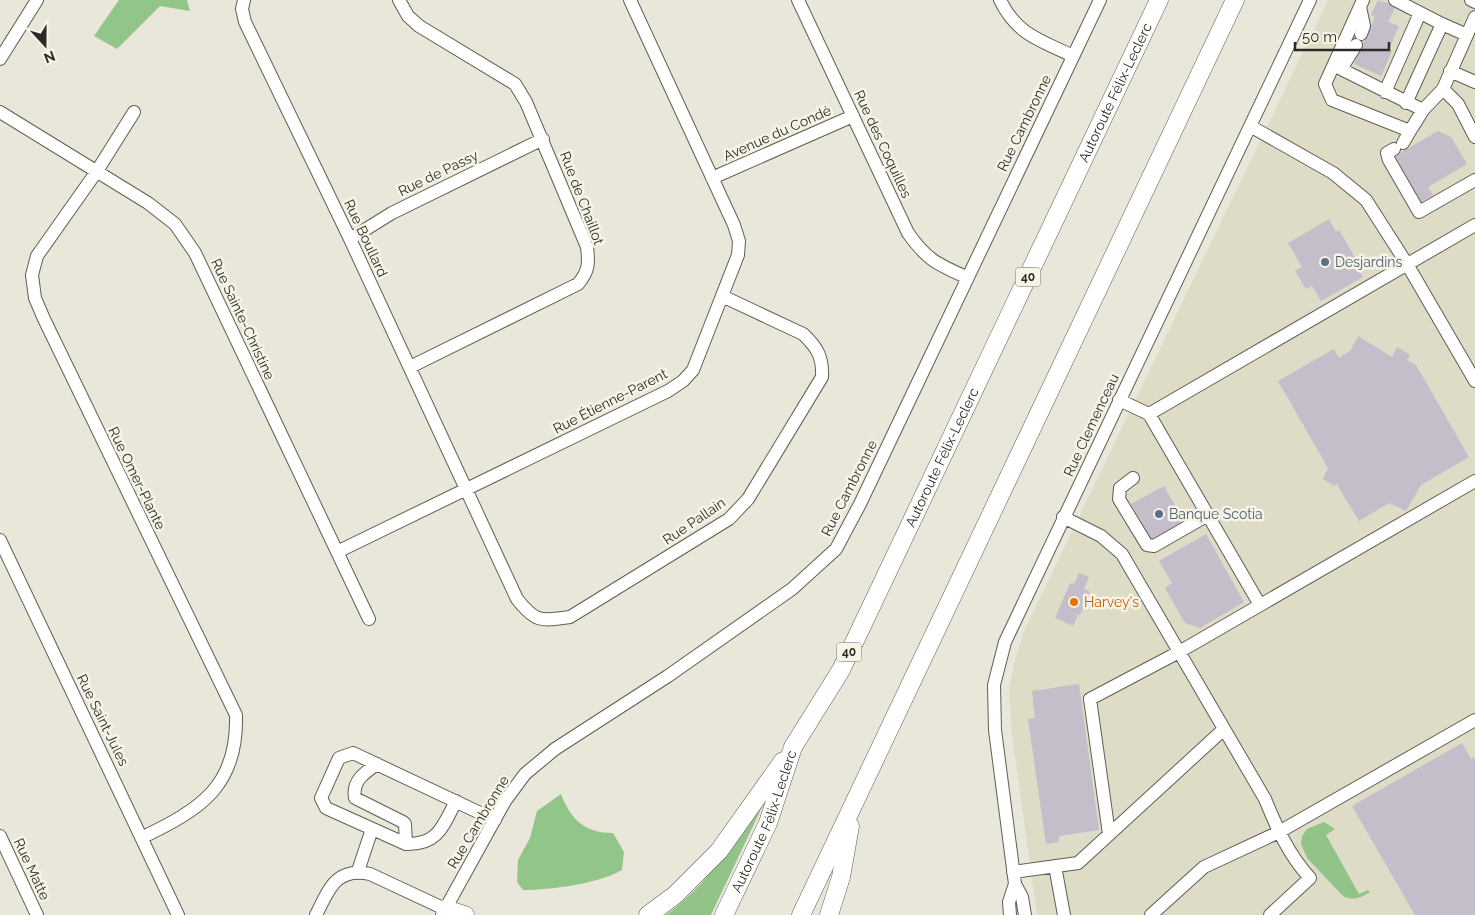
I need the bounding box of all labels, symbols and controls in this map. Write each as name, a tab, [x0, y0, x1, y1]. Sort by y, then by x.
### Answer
north arrow	[20, 20, 70, 70]
street label: Autoroute Félix-Leclerc	[1075, 20, 1155, 165]
scale bar	[1295, 20, 1389, 52]
text: 50 m	[1302, 28, 1337, 46]
text: N	[42, 48, 58, 67]
street label: Rue Cambronne	[994, 72, 1054, 174]
street label: Rue des Coquilles	[851, 88, 915, 201]
street label: Avenue du Condé	[721, 102, 833, 164]
street label: Rue de Passy	[395, 147, 481, 199]
street label: Rue de Chaillot	[557, 149, 607, 247]
street label: Rue Boullard	[341, 197, 391, 279]
place label: Desjardins	[1335, 254, 1402, 270]
street label: Rue Sainte-Christine	[208, 256, 278, 382]
marker: Desjardins	[1319, 256, 1331, 268]
road number: 40	[1016, 268, 1040, 286]
street label: Rue Étienne-Parent	[550, 364, 670, 437]
street label: Rue Clemenceau	[1060, 371, 1122, 479]
street label: Autoroute Félix-Leclerc	[902, 385, 982, 530]
street label: Rue Omer-Plante	[105, 424, 169, 532]
street label: Rue Cambronne	[818, 437, 880, 539]
street label: Rue Pallain	[660, 494, 728, 548]
place label: Banque Scotia	[1169, 506, 1263, 522]
marker: Banque Scotia	[1153, 508, 1165, 520]
place label: Harvey's	[1084, 594, 1139, 610]
marker: Harvey's	[1068, 596, 1080, 608]
road number: 40	[836, 642, 862, 662]
street label: Rue Saint-Jules	[74, 672, 132, 769]
street label: Autoroute Félix-Leclerc	[728, 748, 799, 895]
street label: Rue Cambronne	[444, 773, 512, 871]
street label: Rue Matte	[11, 836, 53, 902]

